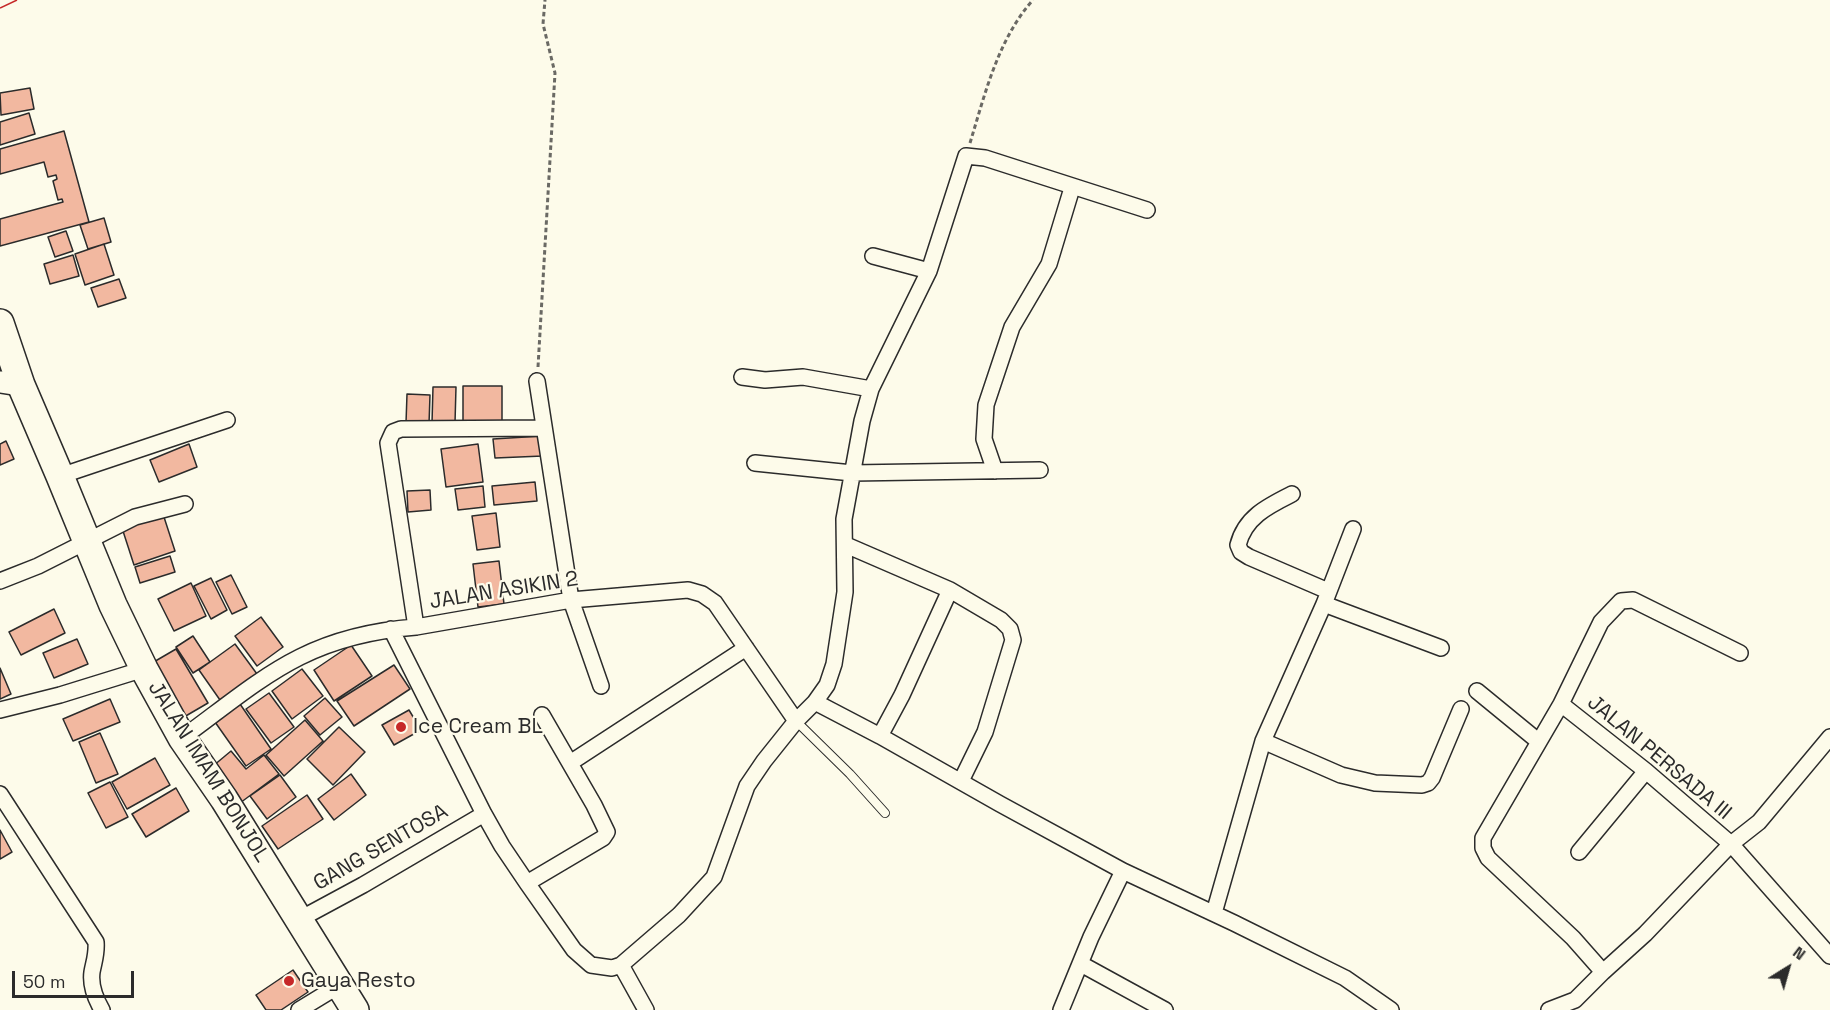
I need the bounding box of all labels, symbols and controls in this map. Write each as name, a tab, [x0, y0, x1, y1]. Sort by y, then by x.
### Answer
street label: JALAN ASIKIN 2	[428, 567, 580, 615]
street label: JALAN IMAM BONJOL	[142, 677, 274, 867]
street label: JALAN PERSADA III	[1582, 690, 1736, 826]
place label: Ice Cream BL	[413, 714, 543, 740]
marker: Ice Cream BL	[394, 720, 408, 734]
street label: GANG SENTOSA	[309, 799, 453, 897]
north arrow	[1758, 938, 1818, 998]
text: N	[1789, 942, 1810, 965]
scale bar	[15, 959, 136, 997]
place label: Gaya Resto	[301, 968, 416, 994]
text: 50 m	[23, 970, 65, 993]
marker: Gaya Resto	[282, 974, 296, 988]

